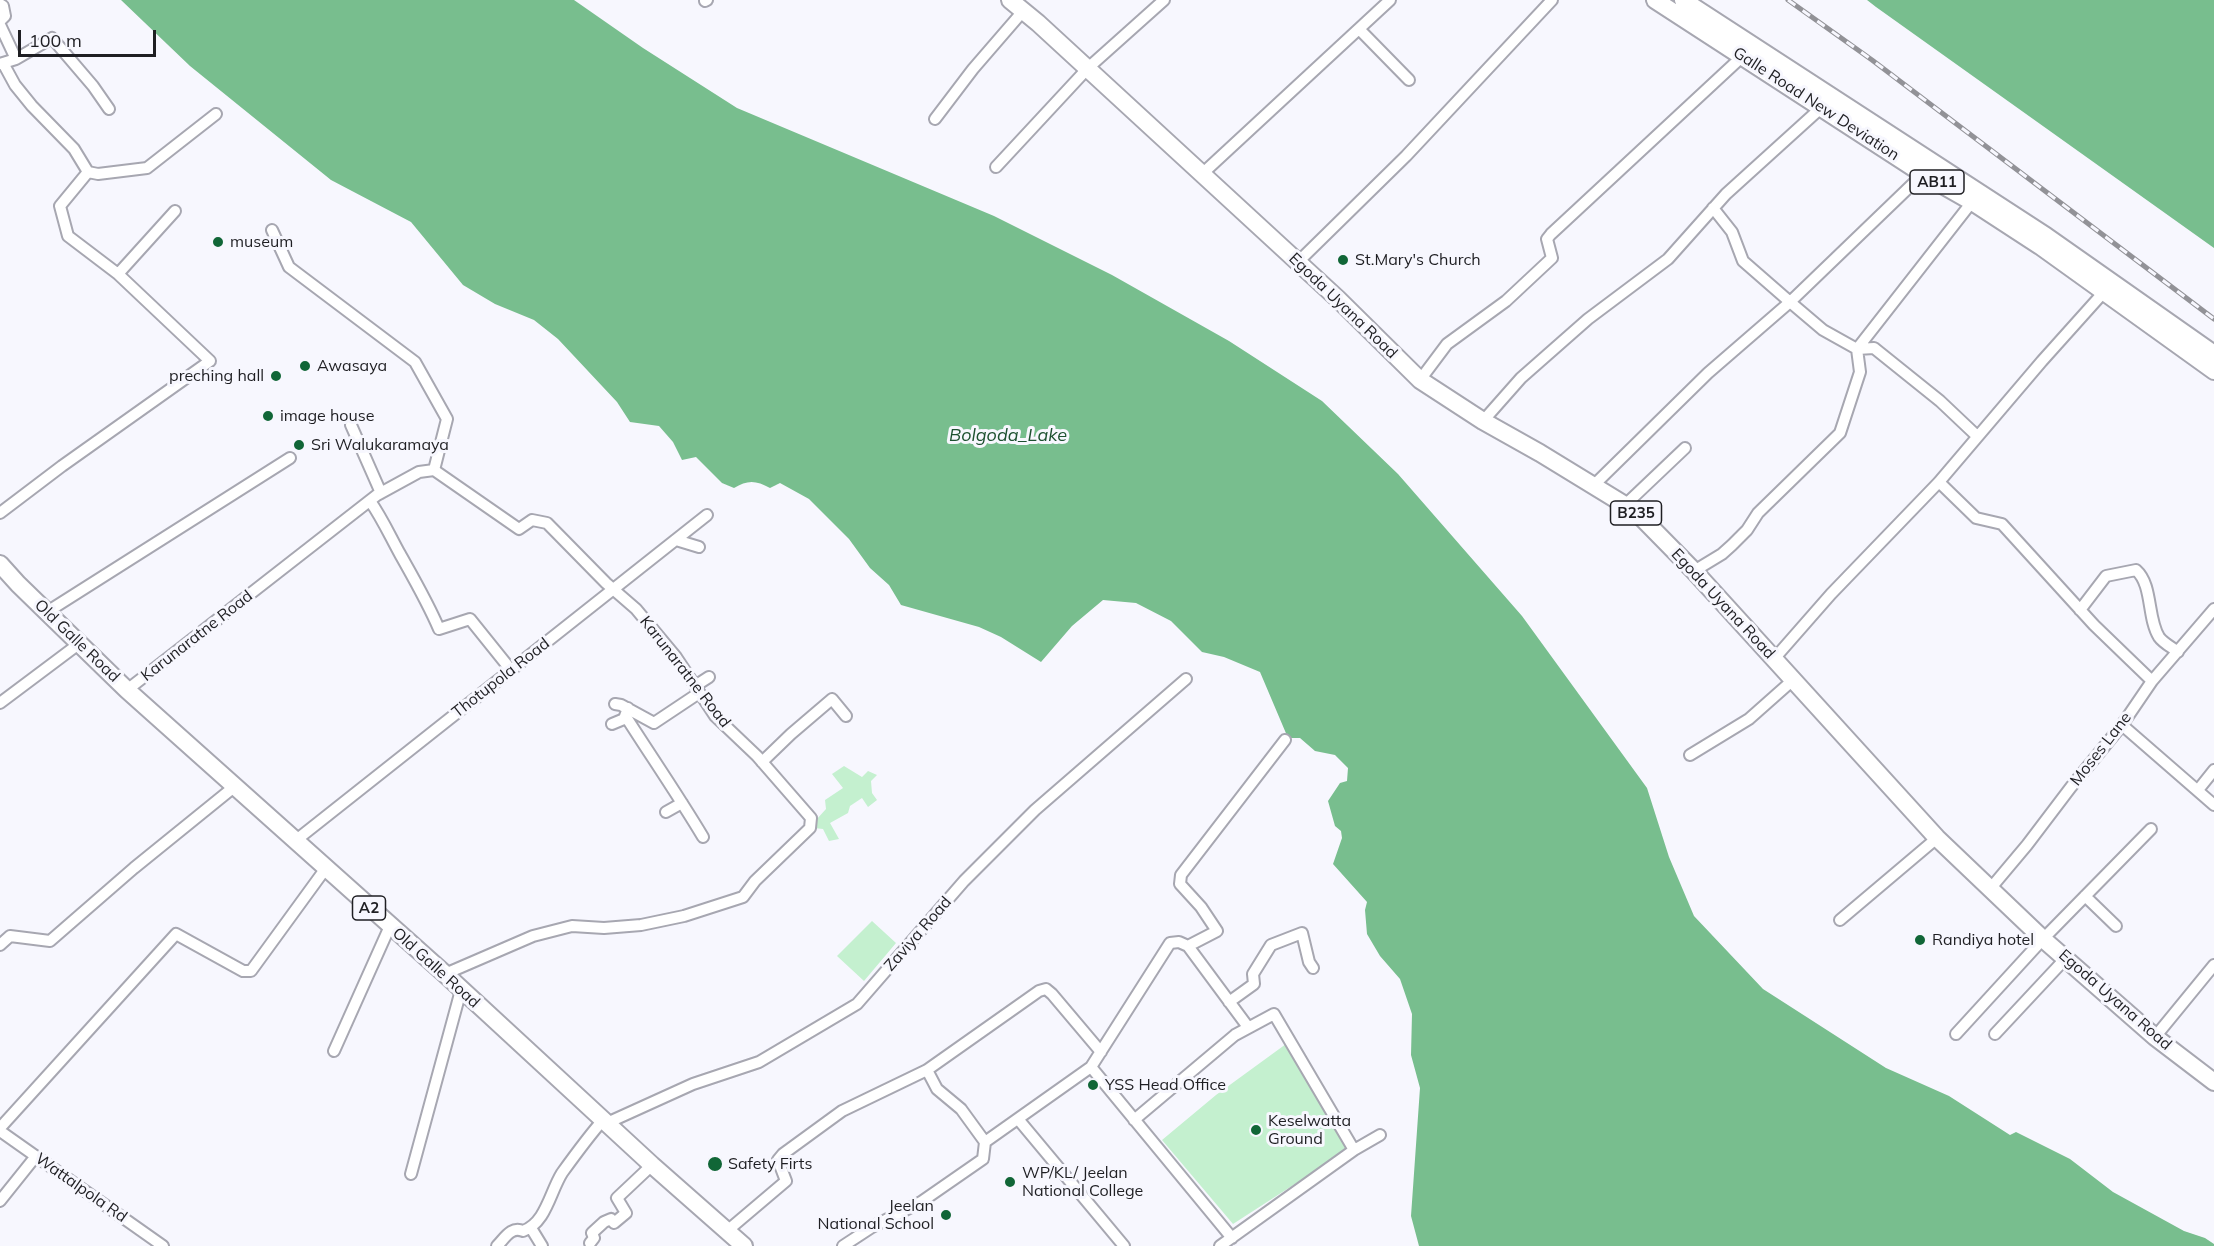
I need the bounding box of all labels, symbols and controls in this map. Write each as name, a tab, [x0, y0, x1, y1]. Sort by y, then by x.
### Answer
scale bar	[21, 18, 159, 56]
text: 100 m	[29, 29, 82, 52]
street label: Galle Road New Deviation	[1729, 43, 1903, 165]
road number: AB11	[1910, 170, 1964, 194]
place label: museum	[230, 232, 293, 252]
marker: museum	[211, 235, 225, 249]
street label: Egoda Uyana Road	[1285, 249, 1401, 363]
place label: St.Mary's Church	[1355, 250, 1481, 270]
marker: St.Mary's Church	[1336, 253, 1350, 267]
place label: Awasaya	[317, 356, 387, 376]
marker: Awasaya	[298, 359, 312, 373]
place label: preching hall	[169, 366, 264, 386]
marker: preching hall	[269, 369, 283, 383]
place label: image house	[280, 406, 374, 426]
marker: image house	[261, 409, 275, 423]
water label: Bolgoda_Lake	[949, 425, 1067, 447]
place label: Sri Walukaramaya	[311, 435, 449, 455]
marker: Sri Walukaramaya	[292, 438, 306, 452]
road number: B235	[1610, 501, 1662, 525]
street label: Egoda Uyana Road	[1667, 545, 1779, 663]
street label: Karunaratne Road	[137, 587, 257, 685]
street label: Old Galle Road	[30, 596, 124, 686]
street label: Karunaratne Road	[636, 612, 734, 732]
street label: Thotupola Road	[448, 634, 554, 722]
street label: Moses Lane	[2066, 708, 2136, 790]
street label: Zaviya Road	[880, 893, 956, 975]
road number: A2	[352, 896, 386, 920]
street label: Old Galle Road	[388, 924, 484, 1012]
place label: Randiya hotel	[1932, 930, 2034, 950]
marker: Randiya hotel	[1913, 933, 1927, 947]
street label: Egoda Uyana Road	[2055, 946, 2175, 1054]
place label: YSS Head Office	[1105, 1075, 1226, 1095]
marker: YSS Head Office	[1086, 1078, 1100, 1092]
place label: Keselwatta Ground	[1268, 1111, 1351, 1149]
marker: Keselwatta Ground	[1249, 1123, 1263, 1137]
street label: Wattalpola Rd	[31, 1149, 131, 1227]
place label: Safety Firts	[728, 1154, 812, 1174]
marker: Safety Firts	[706, 1155, 724, 1173]
place label: WP/KL/ Jeelan National College	[1022, 1163, 1143, 1201]
marker: WP/KL/ Jeelan National College	[1003, 1175, 1017, 1189]
place label: Jeelan National School	[818, 1196, 934, 1234]
marker: Jeelan National School	[939, 1208, 953, 1222]

